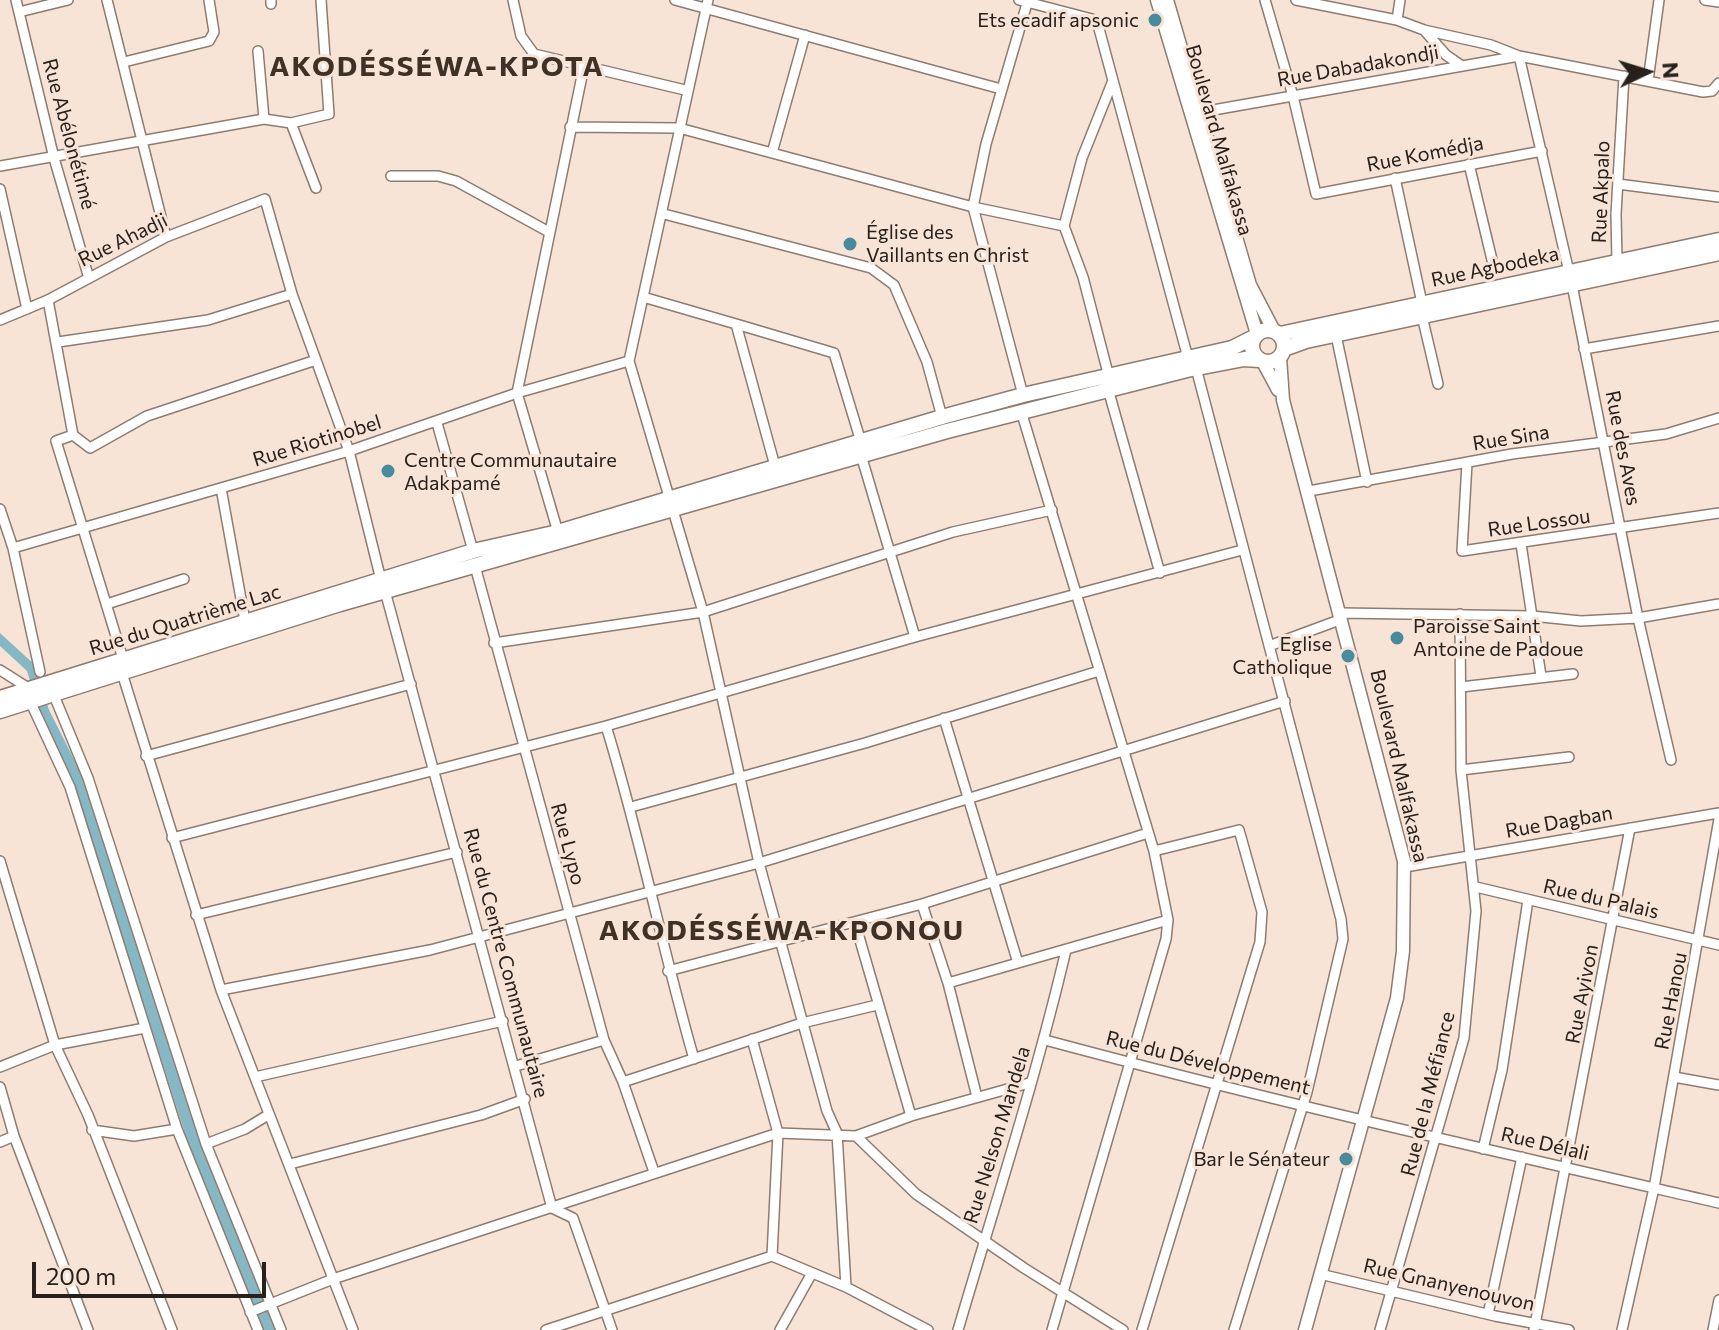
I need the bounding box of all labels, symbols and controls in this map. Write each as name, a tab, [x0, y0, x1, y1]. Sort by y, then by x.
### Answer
place label: Ets ecadif apsonic	[977, 8, 1139, 32]
marker: Ets ecadif apsonic	[1146, 11, 1164, 29]
north arrow	[1607, 32, 1687, 112]
street label: Rue Dabadakondji	[1275, 40, 1441, 92]
street label: Boulevard Malfakassa	[1180, 42, 1258, 238]
district label: AKODÉSSÉWA-KPOTA	[269, 50, 605, 84]
street label: Rue Abélonétimé	[37, 56, 101, 212]
text: N	[1657, 61, 1685, 79]
street label: Rue Komédja	[1364, 131, 1486, 177]
street label: Rue Akpalo	[1587, 140, 1615, 244]
street label: Rue Ahadji	[74, 208, 172, 272]
place label: Église des Vaillants en Christ	[866, 220, 1029, 267]
marker: Église des Vaillants en Christ	[841, 235, 859, 253]
street label: Rue Agbodeka	[1429, 242, 1561, 292]
street label: Rue des Aves	[1600, 389, 1646, 507]
street label: Rue Riotinobel	[250, 410, 384, 472]
street label: Rue Sina	[1471, 420, 1551, 456]
place label: Centre Communautaire Adakpamé	[404, 448, 617, 495]
marker: Centre Communautaire Adakpamé	[379, 462, 397, 480]
street label: Rue Lossou	[1486, 504, 1592, 542]
street label: Rue du Quatrième Lac	[86, 579, 284, 661]
place label: Paroisse Saint Antoine de Padoue	[1413, 614, 1583, 661]
marker: Paroisse Saint Antoine de Padoue	[1388, 629, 1406, 647]
place label: Eglise Catholique	[1233, 632, 1332, 679]
marker: Eglise Catholique	[1339, 647, 1357, 665]
street label: Boulevard Malfakassa	[1365, 667, 1433, 865]
street label: Rue Lypo	[546, 800, 590, 888]
street label: Rue Dagban	[1503, 801, 1615, 843]
street label: Rue du Centre Communautaire	[458, 826, 554, 1100]
street label: Rue du Palais	[1541, 874, 1661, 924]
district label: AKODÉSSÉWA-KPONOU	[599, 914, 965, 948]
street label: Rue Ayivon	[1561, 942, 1603, 1046]
street label: Rue Hanou	[1650, 950, 1692, 1052]
street label: Rue de la Méfiance	[1396, 1009, 1460, 1179]
street label: Rue du Développement	[1103, 1026, 1313, 1100]
street label: Rue Nelson Mandela	[959, 1043, 1035, 1227]
street label: Rue Délali	[1499, 1122, 1591, 1166]
place label: Bar le Sénateur	[1193, 1147, 1330, 1171]
marker: Bar le Sénateur	[1337, 1150, 1355, 1168]
scale bar	[36, 1246, 270, 1296]
street label: Rue Gnanyenouvon	[1361, 1254, 1537, 1316]
text: 200 m	[46, 1261, 116, 1290]

